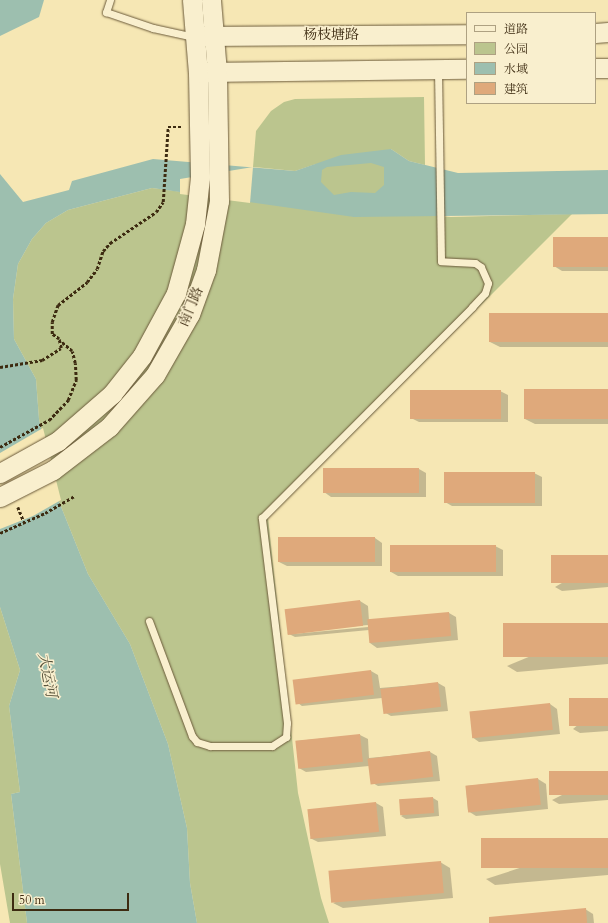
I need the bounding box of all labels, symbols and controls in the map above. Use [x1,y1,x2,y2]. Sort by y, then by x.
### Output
legend [466,12,596,104]
text: 道路 [504,21,528,37]
street label: 杨枝塘路 [303,27,359,43]
text: 公园 [504,41,528,57]
text: 水域 [504,61,528,77]
text: 建筑 [504,81,528,97]
street label: 南门路 [175,284,207,330]
water label: 大运河 [34,651,60,699]
scale bar [14,885,131,911]
text: 50 m [19,892,45,908]

